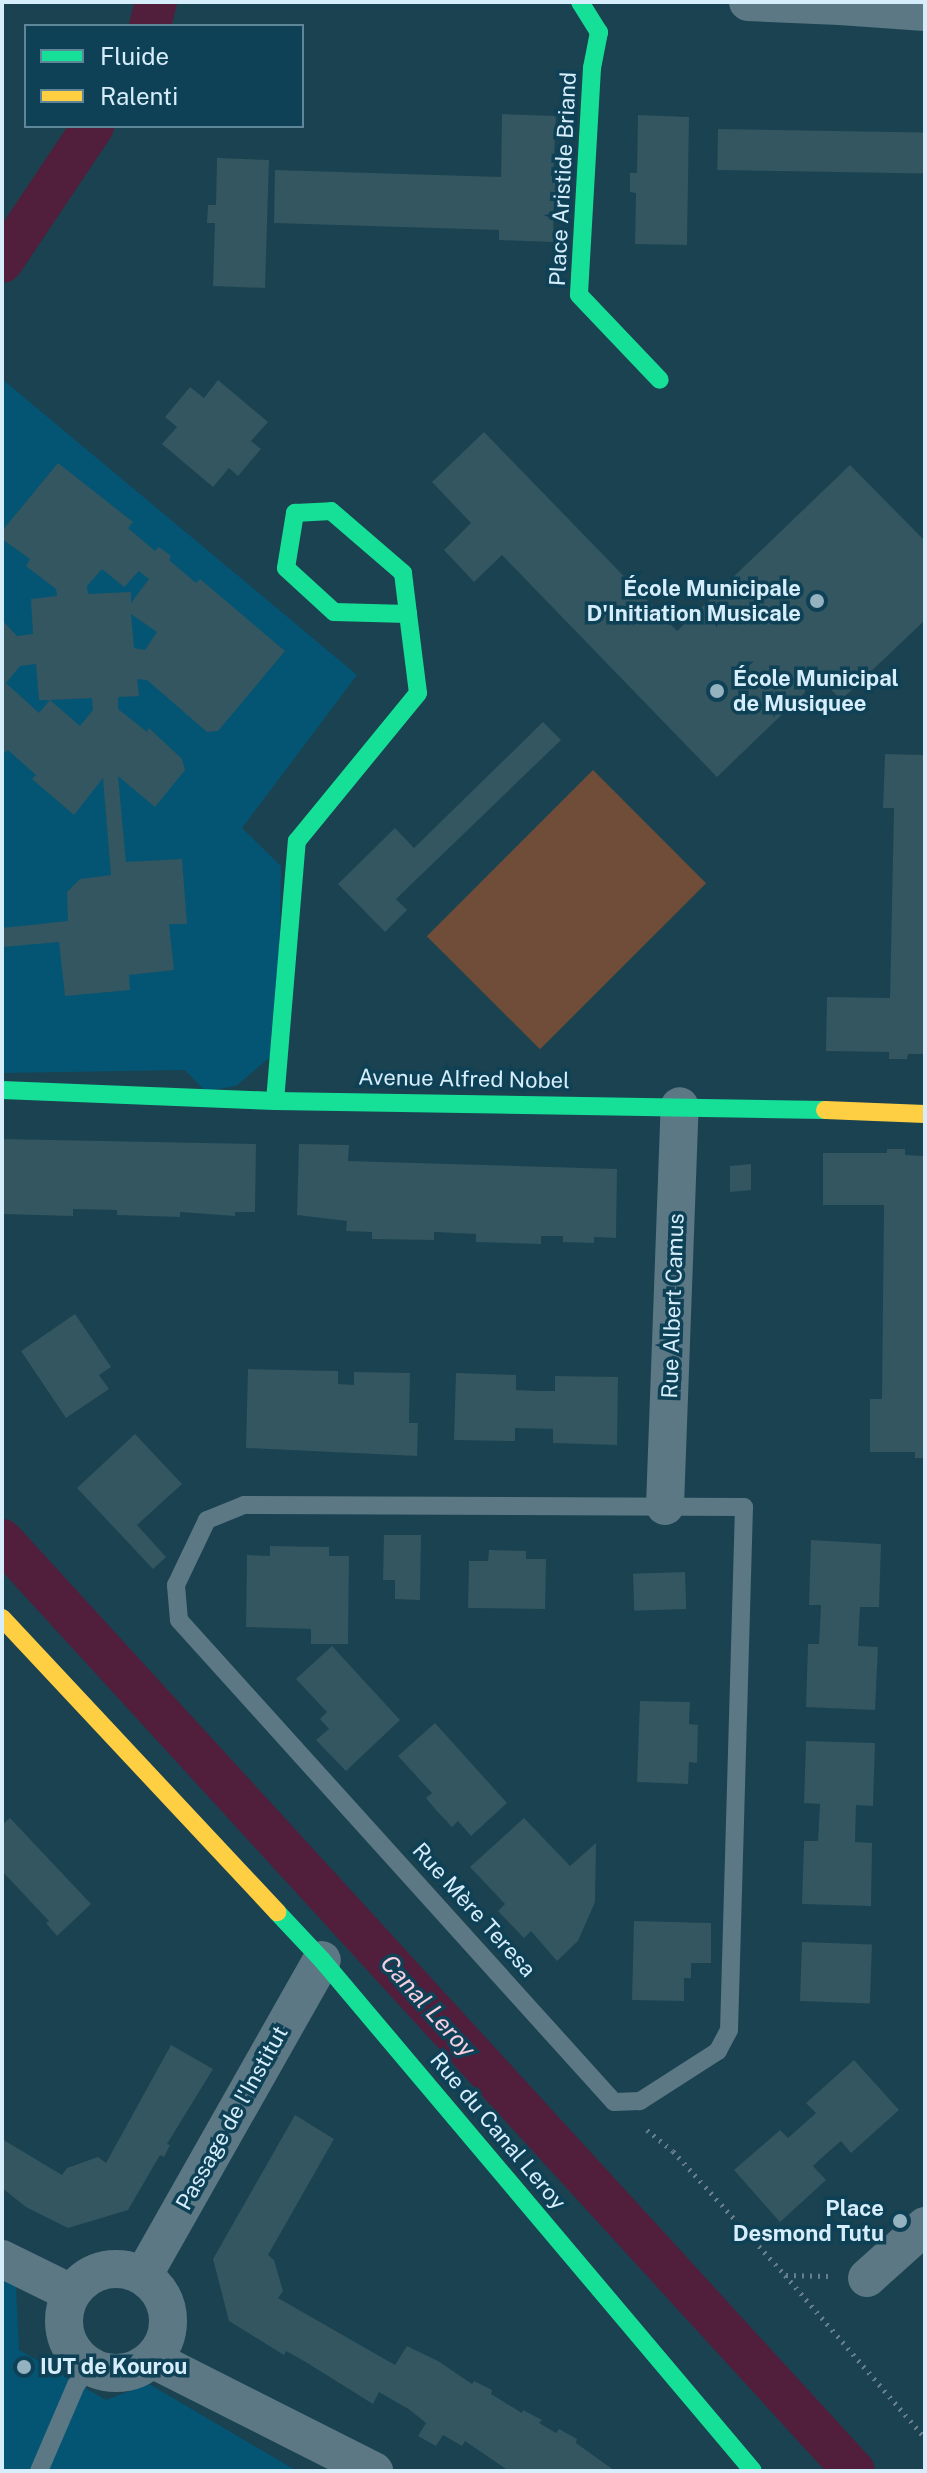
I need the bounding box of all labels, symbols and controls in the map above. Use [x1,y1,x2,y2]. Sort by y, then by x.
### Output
legend [24,24,304,128]
text: Fluide [100,42,169,70]
street label: Place Aristide Briand [544,71,582,287]
text: Ralenti [100,82,178,110]
place label: École Municipale D'Initiation Musicale [587,575,801,626]
marker: École Municipale D'Initiation Musicale [808,592,826,610]
place label: École Municipal de Musiquee [733,665,899,716]
marker: École Municipal de Musiquee [708,682,726,700]
street label: Avenue Alfred Nobel [358,1064,570,1094]
street label: Rue Albert Camus [657,1213,689,1399]
street label: Rue Mère Teresa [407,1837,541,1983]
water label: Canal Leroy [375,1949,481,2063]
street label: Passage de l'Institut [170,2021,294,2215]
street label: Rue du Canal Leroy [424,2047,572,2215]
place label: Place Desmond Tutu [733,2195,884,2246]
marker: Place Desmond Tutu [891,2212,909,2230]
place label: IUT de Kourou [40,2354,188,2380]
marker: IUT de Kourou [15,2358,33,2376]

